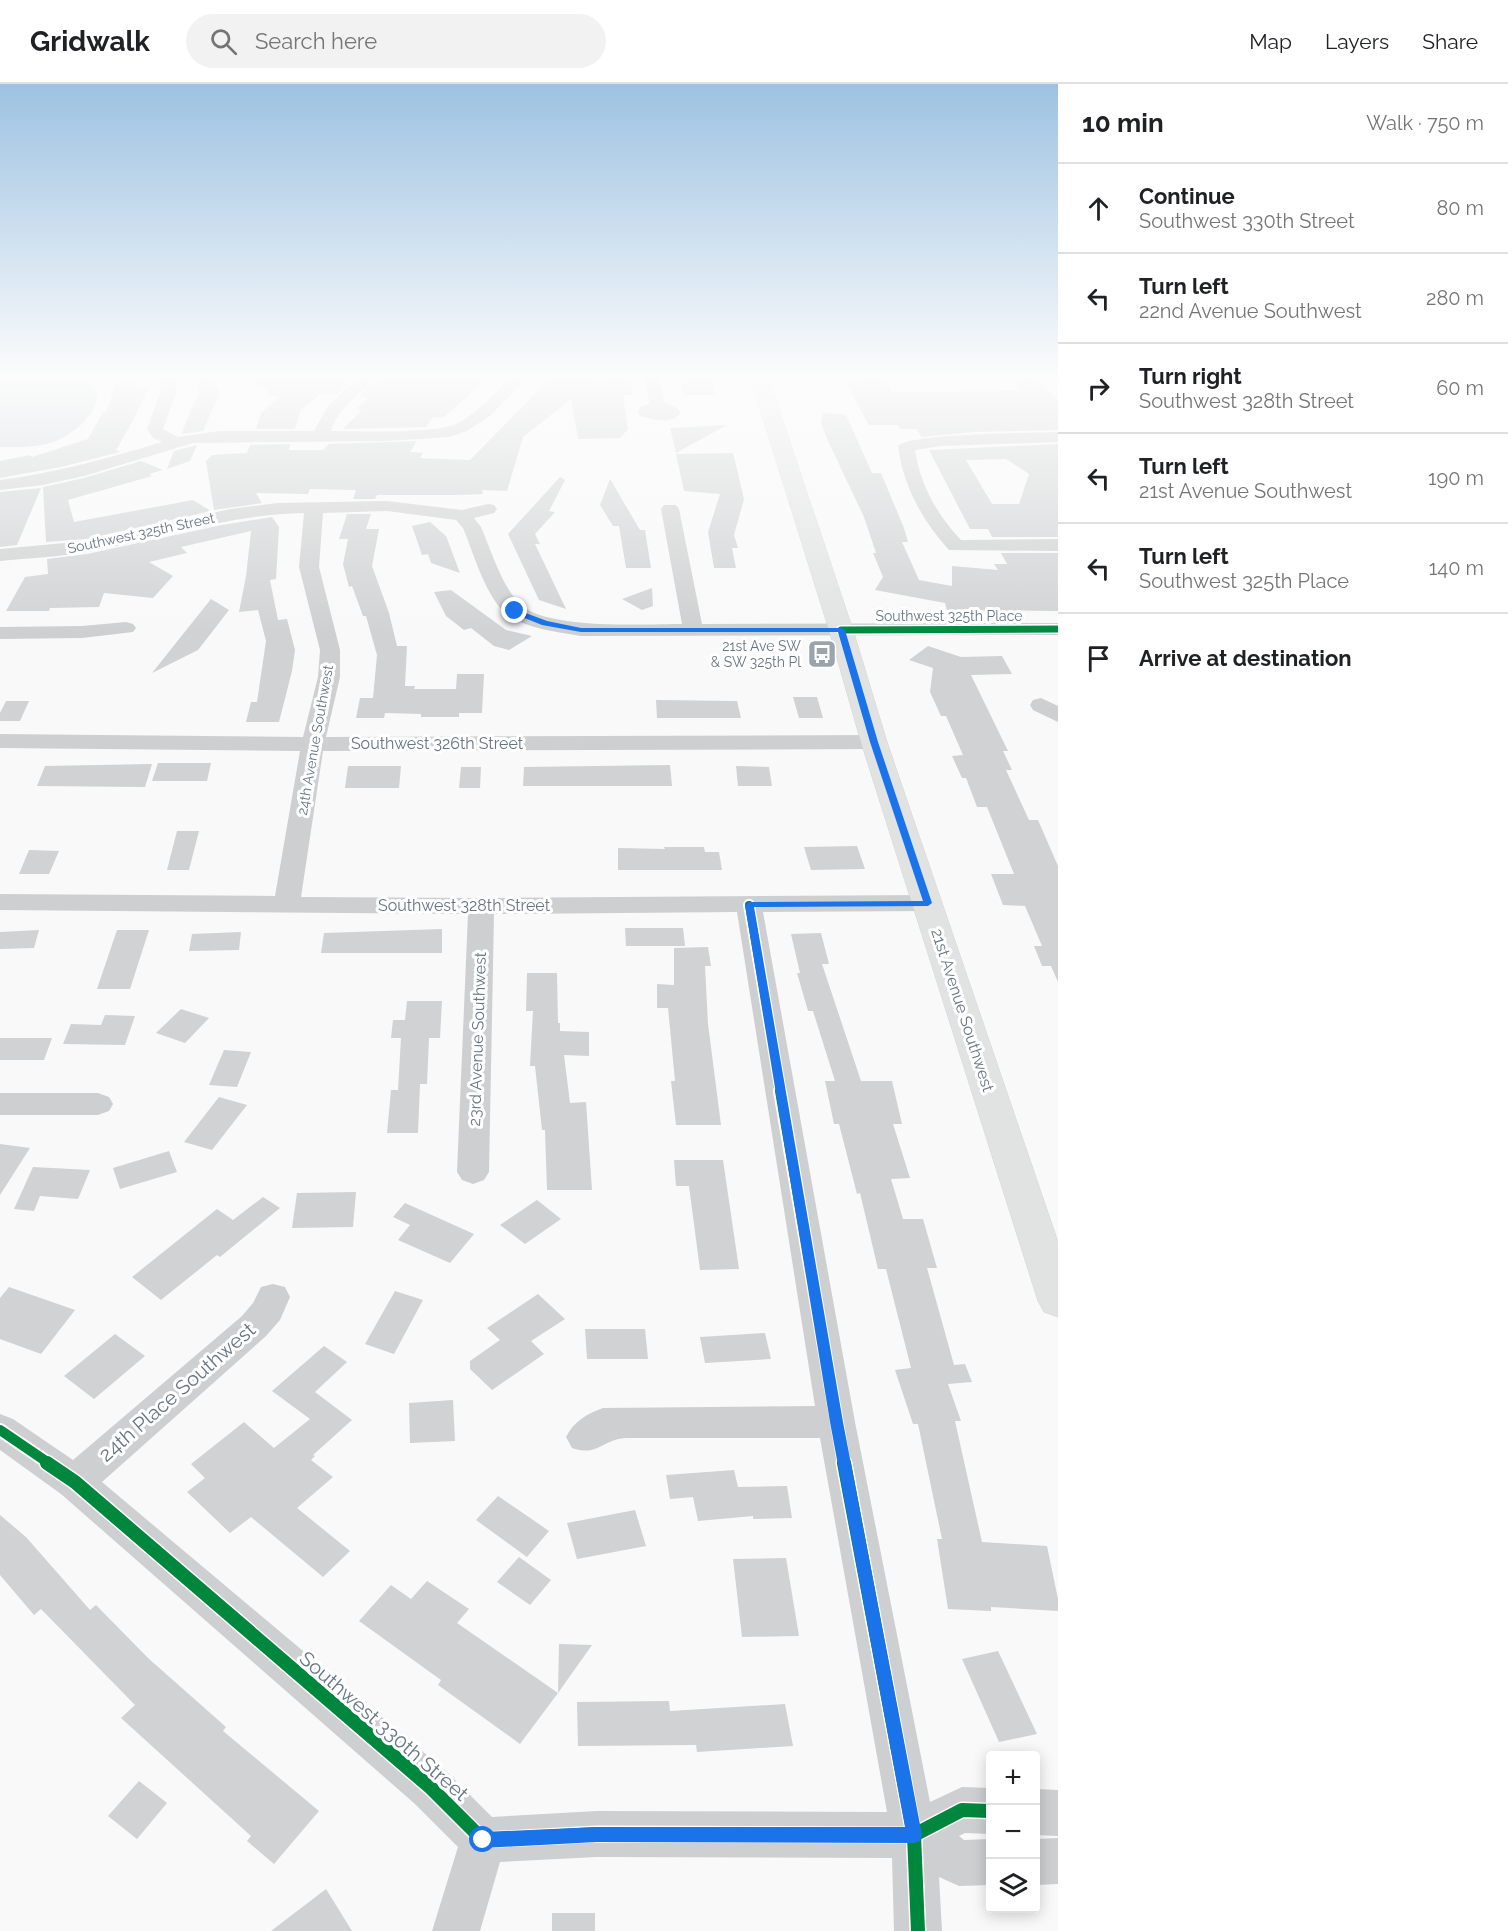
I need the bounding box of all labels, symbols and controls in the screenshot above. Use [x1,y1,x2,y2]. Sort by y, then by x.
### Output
search box [186,14,606,68]
text: Gridwalk [30,25,150,58]
icon: search [207,25,240,58]
text: Search here [255,28,377,54]
text: Map [1249,29,1292,54]
text: Layers [1325,29,1389,54]
text: Share [1422,29,1478,54]
text: 10 min [1082,108,1164,138]
text: Walk · 750 m [1366,111,1484,135]
text: Continue [1139,183,1235,209]
icon: ahead [1082,192,1115,225]
text: 80 m [1436,196,1484,220]
text: Southwest 330th Street [1139,209,1355,233]
text: Turn left [1139,273,1229,299]
icon: left [1082,282,1115,315]
text: 280 m [1426,286,1484,310]
text: 22nd Avenue Southwest [1139,299,1362,323]
text: Turn right [1139,363,1242,389]
icon: right [1082,372,1115,405]
text: 60 m [1436,376,1484,400]
text: Southwest 328th Street [1139,389,1354,413]
text: Turn left [1139,453,1229,479]
icon: left [1082,462,1115,495]
text: 190 m [1428,466,1484,490]
text: 21st Avenue Southwest [1139,479,1352,503]
street label: Southwest 325th Street [66,510,216,556]
text: Turn left [1139,543,1229,569]
icon: left [1082,552,1115,585]
text: 140 m [1429,556,1484,580]
text: Southwest 325th Place [1139,569,1349,593]
route end [501,597,527,623]
street label: Southwest 325th Place [876,608,1023,624]
place label: 21st Ave SW & SW 325th Pl [711,638,801,670]
bus stop icon: 21st Ave SW & SW 325th Pl [806,638,838,670]
icon: arrive [1082,642,1115,675]
text: Arrive at destination [1139,645,1352,671]
street label: 24th Avenue Southwest [294,663,336,816]
street label: Southwest 326th Street [351,734,524,753]
street label: Southwest 328th Street [378,896,551,915]
street label: 21st Avenue Southwest [927,926,998,1095]
street label: 23rd Avenue Southwest [465,951,490,1127]
street label: 24th Place Southwest [94,1317,260,1466]
street label: Southwest 330th Street [295,1646,473,1806]
map controls [986,1751,1040,1913]
button: + [986,1751,1040,1805]
button: − [986,1805,1040,1859]
route start [469,1826,495,1852]
button: layers [986,1859,1040,1913]

